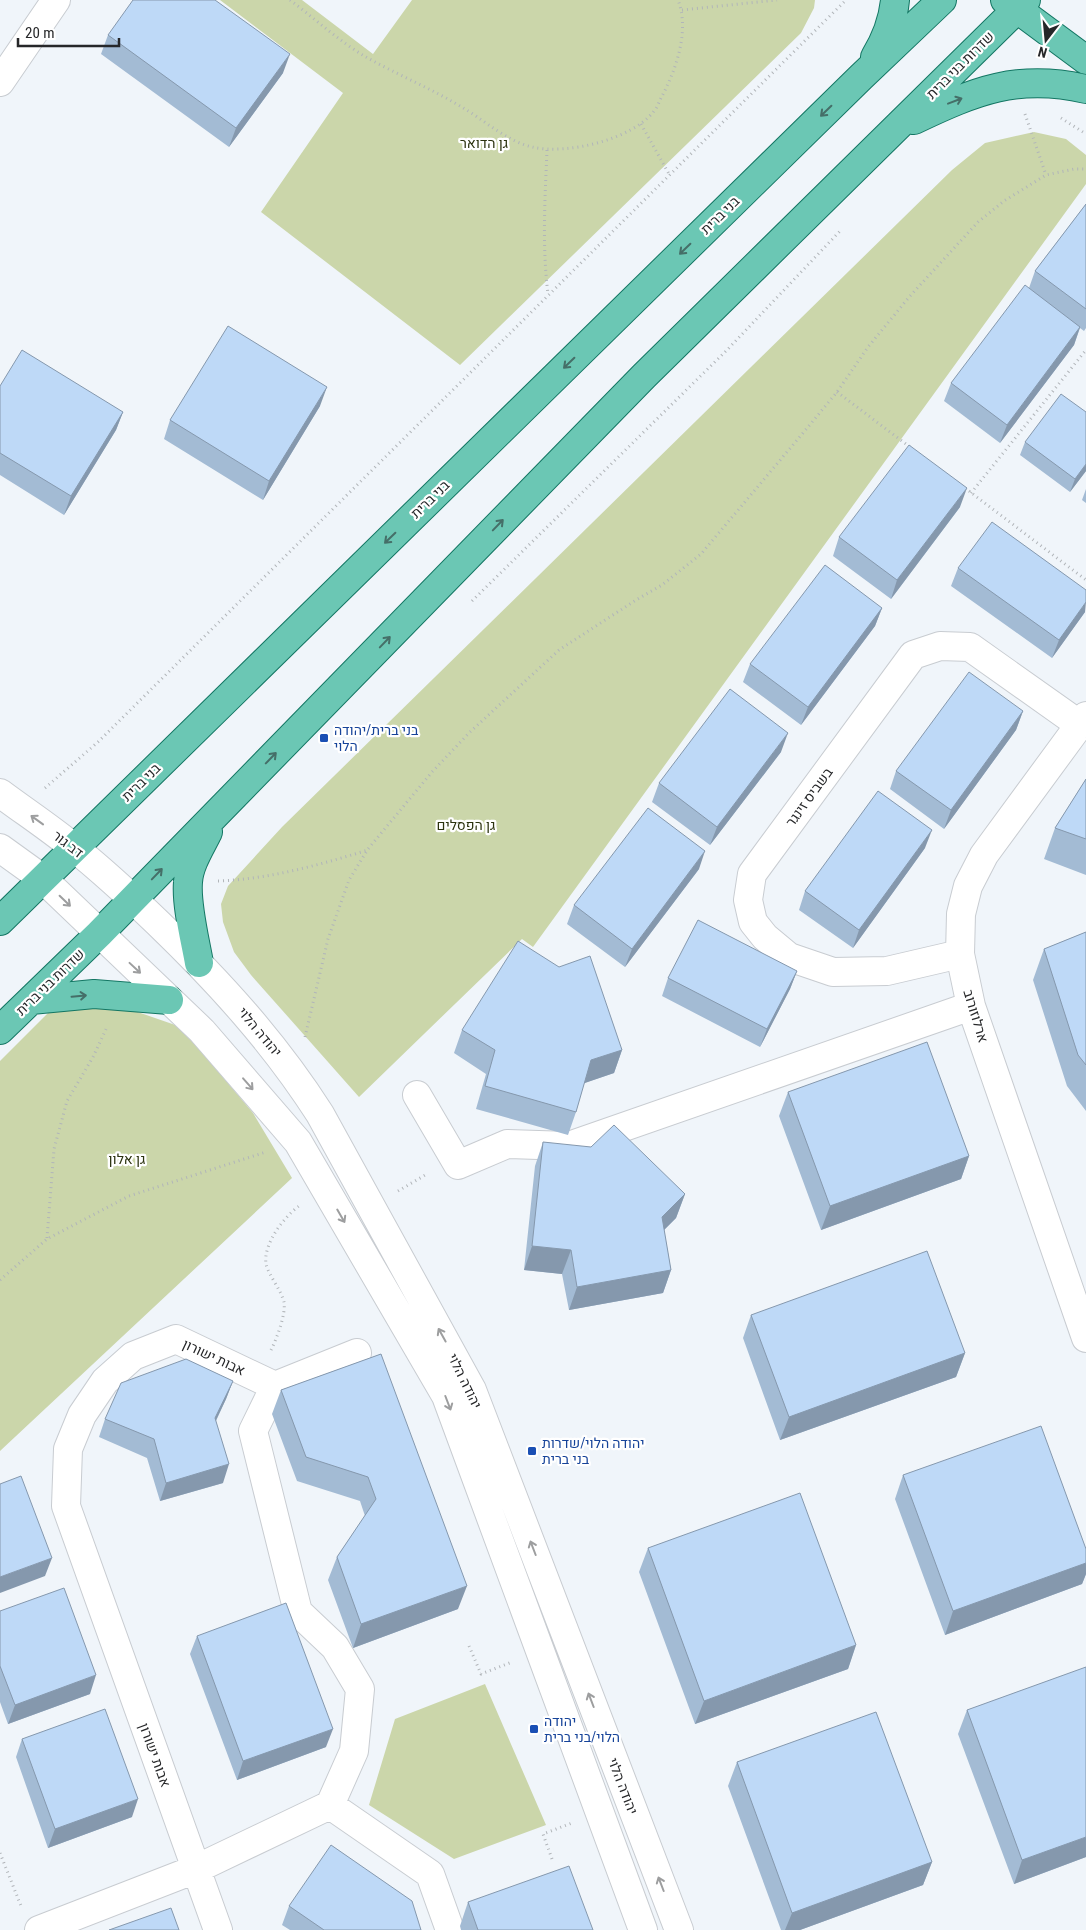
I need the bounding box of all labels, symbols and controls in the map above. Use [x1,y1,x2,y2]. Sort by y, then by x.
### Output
scale bar [18,15,119,47]
north arrow [1021,15,1071,65]
text: 20 m [25,24,55,42]
street label: שדרות בני ברית [923,28,997,102]
text: N [1036,44,1049,61]
one-way arrow [947,96,962,105]
one-way arrow [820,105,833,117]
park label: גן הדואר [460,135,508,151]
street label: בני ברית [697,192,743,237]
one-way arrow [679,243,692,255]
one-way arrow [563,357,575,369]
street label: בני ברית [407,476,453,521]
one-way arrow [492,519,504,532]
one-way arrow [385,531,397,543]
one-way arrow [378,636,390,648]
place label: בני ברית/יהודה הלוי [334,722,419,754]
marker: בני ברית/יהודה הלוי [318,732,330,744]
one-way arrow [265,751,277,764]
street label: בני ברית [118,759,164,804]
street label: בשביס זינגר [782,764,836,830]
one-way arrow [30,815,44,825]
park label: גן הפסלים [437,817,495,833]
street label: דב גור [50,827,86,861]
one-way arrow [151,868,164,880]
one-way arrow [59,895,71,907]
street label: שדרות בני ברית [13,946,87,1018]
one-way arrow [128,962,141,974]
street label: ארלוזורוב [960,988,992,1044]
one-way arrow [71,991,87,1001]
street label: יהודה הלוי [235,1004,285,1060]
one-way arrow [242,1078,254,1091]
park label: גן אלון [109,1151,145,1167]
one-way arrow [337,1209,347,1223]
one-way arrow [436,1328,446,1342]
street label: אבות ישורון [180,1336,248,1378]
street label: יהודה הלוי [445,1351,485,1411]
one-way arrow [444,1395,453,1410]
place label: יהודה הלוי/שדרות בני ברית [542,1435,644,1467]
marker: יהודה הלוי/שדרות בני ברית [526,1445,538,1457]
one-way arrow [527,1541,537,1556]
one-way arrow [585,1693,595,1708]
place label: יהודה הלוי/בני ברית [544,1713,620,1745]
street label: אבות ישורון [136,1721,174,1789]
marker: יהודה הלוי/בני ברית [528,1723,540,1735]
street label: יהודה הלוי [605,1756,641,1816]
one-way arrow [656,1877,665,1893]

